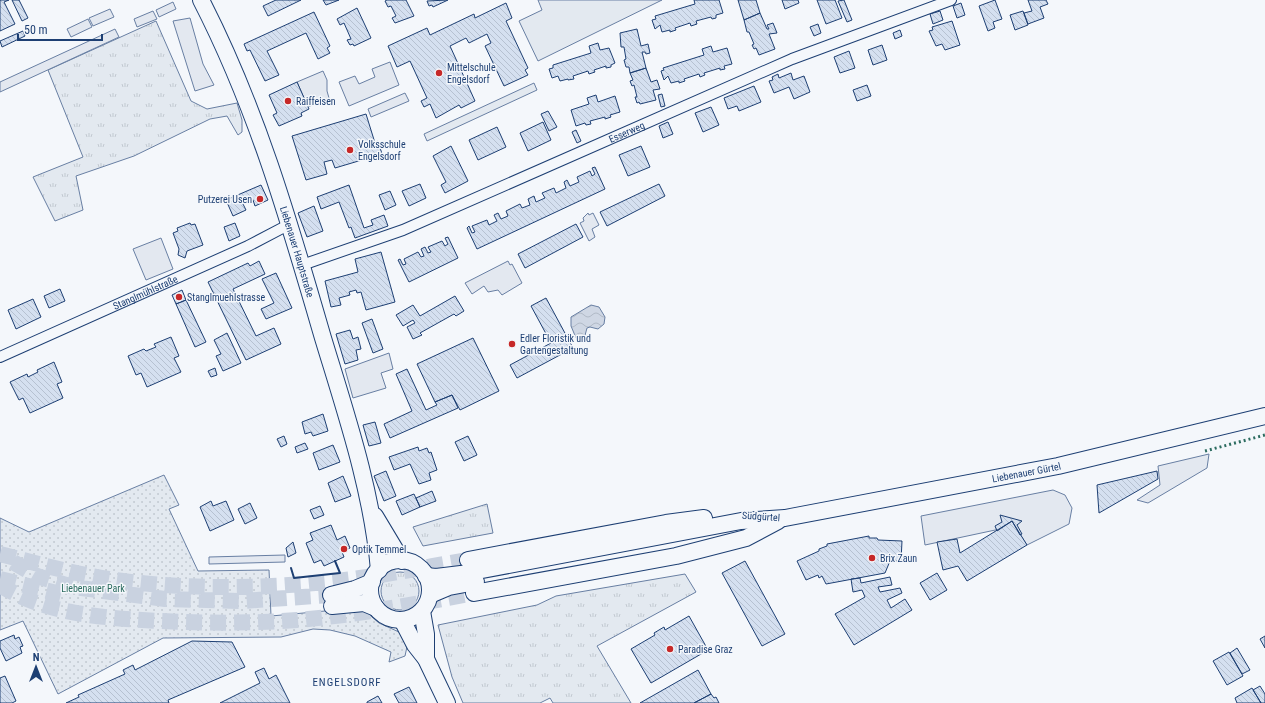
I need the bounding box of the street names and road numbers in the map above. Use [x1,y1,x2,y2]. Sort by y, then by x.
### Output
street label: Esserweg [607,120,646,145]
street label: Liebenauer Hauptstraße [278,205,316,299]
street label: Stanglmühlstraße [111,273,180,312]
street label: Liebenauer Gürtel [991,460,1062,484]
street label: Südgürtel [742,510,780,523]

